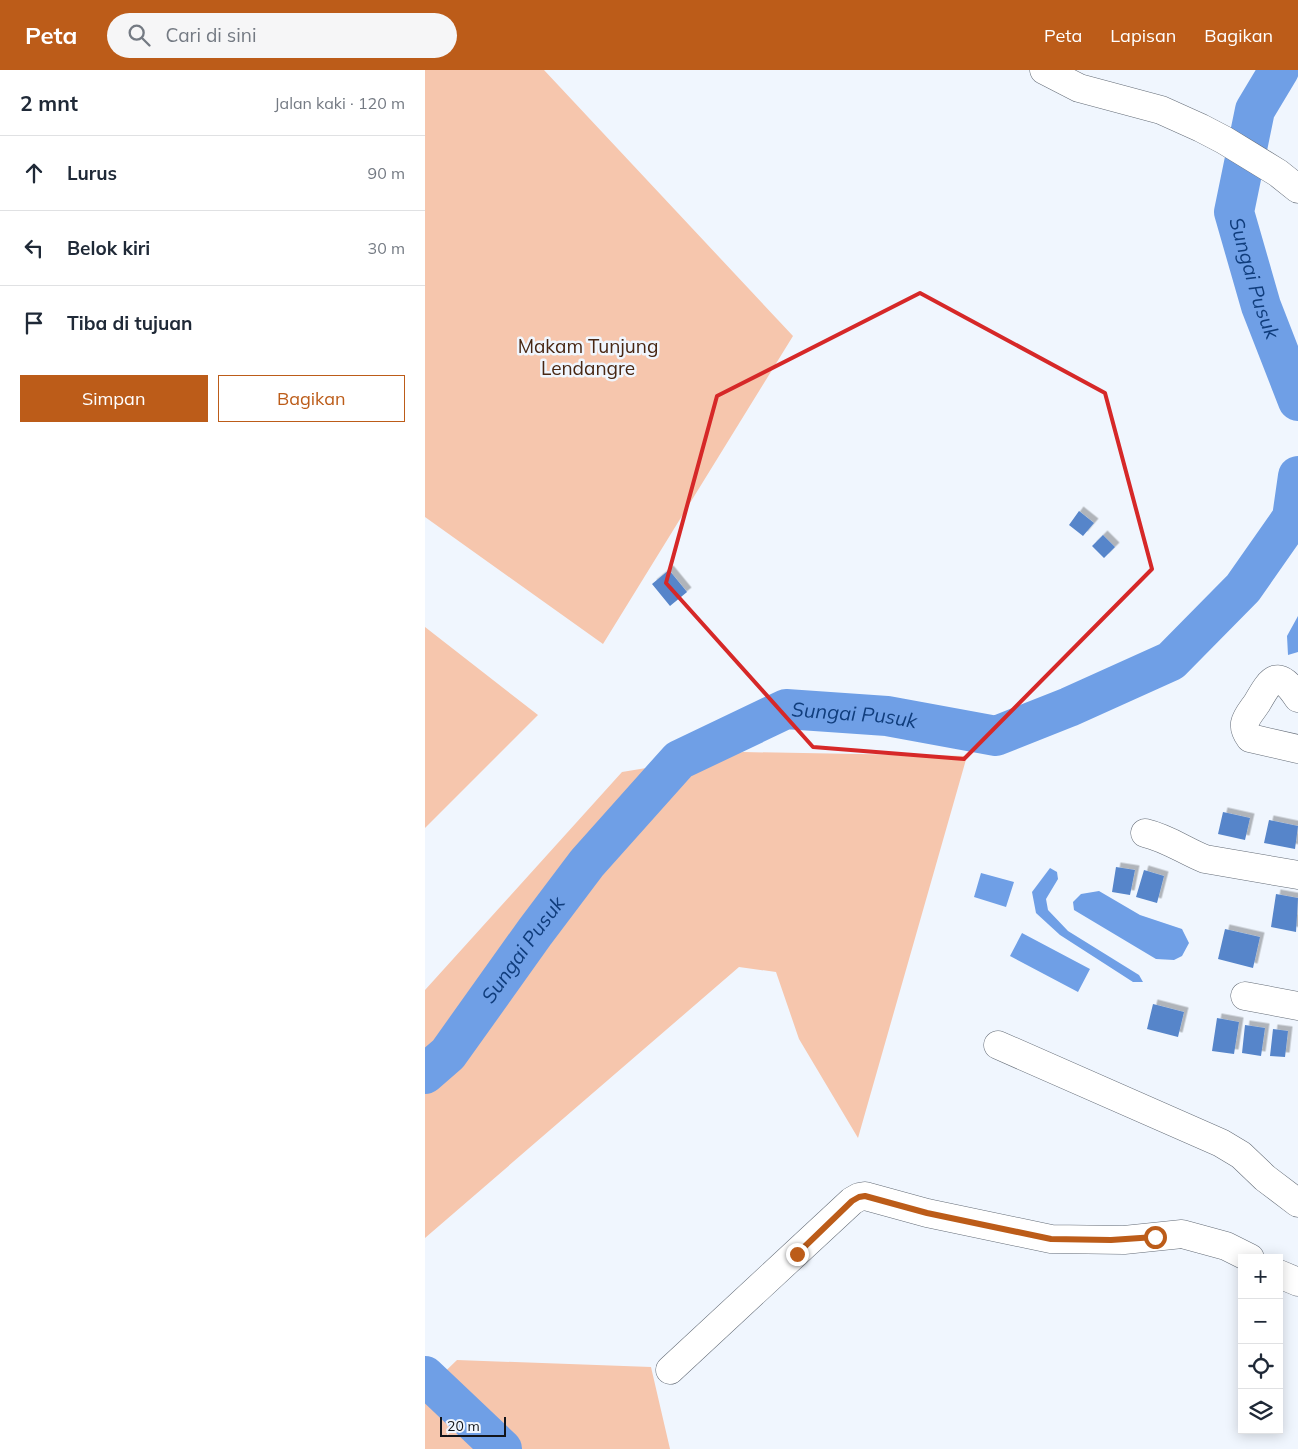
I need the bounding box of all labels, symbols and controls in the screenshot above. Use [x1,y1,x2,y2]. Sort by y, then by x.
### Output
search box [107,13,457,58]
text: Peta [25,20,77,50]
icon: search [125,21,153,49]
text: Cari di sini [165,23,256,47]
text: Peta [1044,24,1082,47]
text: Lapisan [1110,24,1176,47]
text: Bagikan [1204,24,1273,47]
text: 2 mnt [20,90,78,116]
text: Jalan kaki · 120 m [274,93,405,113]
icon: ahead [20,159,48,187]
text: Lurus [67,161,117,185]
text: 90 m [368,163,405,183]
water label: Sungai Pusuk [1224,214,1286,343]
icon: left [20,234,48,262]
text: Belok kiri [67,236,150,260]
text: 30 m [368,238,405,258]
icon: arrive [20,309,48,337]
text: Tiba di tujuan [67,311,192,335]
park label: Makam Tunjung Lendangre [518,334,658,380]
button: Simpan [20,375,208,422]
button: Bagikan [218,375,405,422]
water label: Sungai Pusuk [791,696,920,733]
water label: Sungai Pusuk [475,890,570,1008]
route start [1144,1226,1167,1249]
route end [786,1243,809,1266]
map controls [1238,1254,1283,1434]
button: + [1238,1254,1283,1299]
button: − [1238,1299,1283,1344]
button: locate [1238,1344,1283,1389]
button: layers [1238,1389,1283,1434]
scale bar [440,1414,506,1437]
text: 20 m [447,1417,480,1435]

